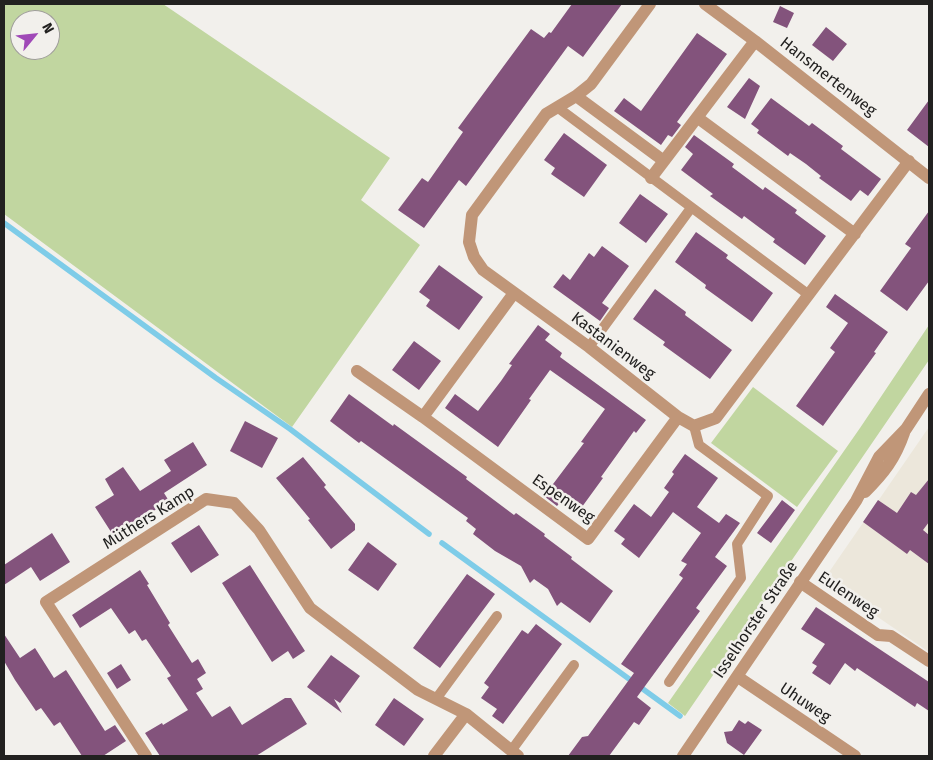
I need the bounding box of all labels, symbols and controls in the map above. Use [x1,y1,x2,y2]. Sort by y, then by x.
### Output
north arrow [10,10,60,60]
text: N [38,20,57,36]
street label: Hansmertenweg [776,33,880,121]
street label: Kastanienweg [567,308,659,384]
street label: Espenweg [528,470,598,528]
street label: Müthers Kamp [100,482,198,554]
street label: Isselhorster Straße [710,558,802,682]
street label: Eulenweg [814,568,882,622]
street label: Uhuweg [776,679,834,727]

